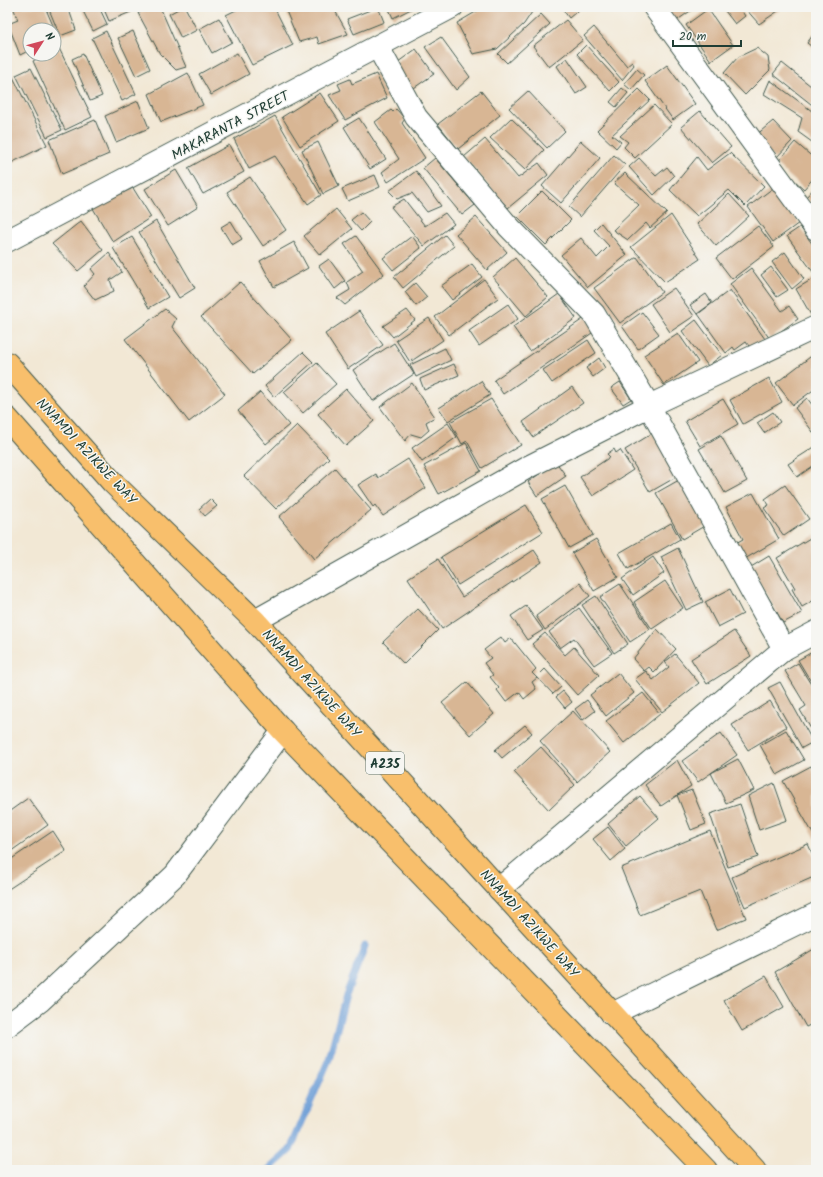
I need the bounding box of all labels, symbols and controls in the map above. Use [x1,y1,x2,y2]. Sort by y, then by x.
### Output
north arrow [22,22,62,62]
scale bar [673,22,741,48]
text: 20 m [679,27,707,46]
text: N [40,29,59,45]
street label: MAKARANTA STREET [167,85,295,166]
street label: NNAMDI AZIKWE WAY [31,393,143,511]
street label: NNAMDI AZIKWE WAY [256,624,367,744]
road number: A235 [366,752,404,774]
street label: NNAMDI AZIKWE WAY [474,864,585,984]

